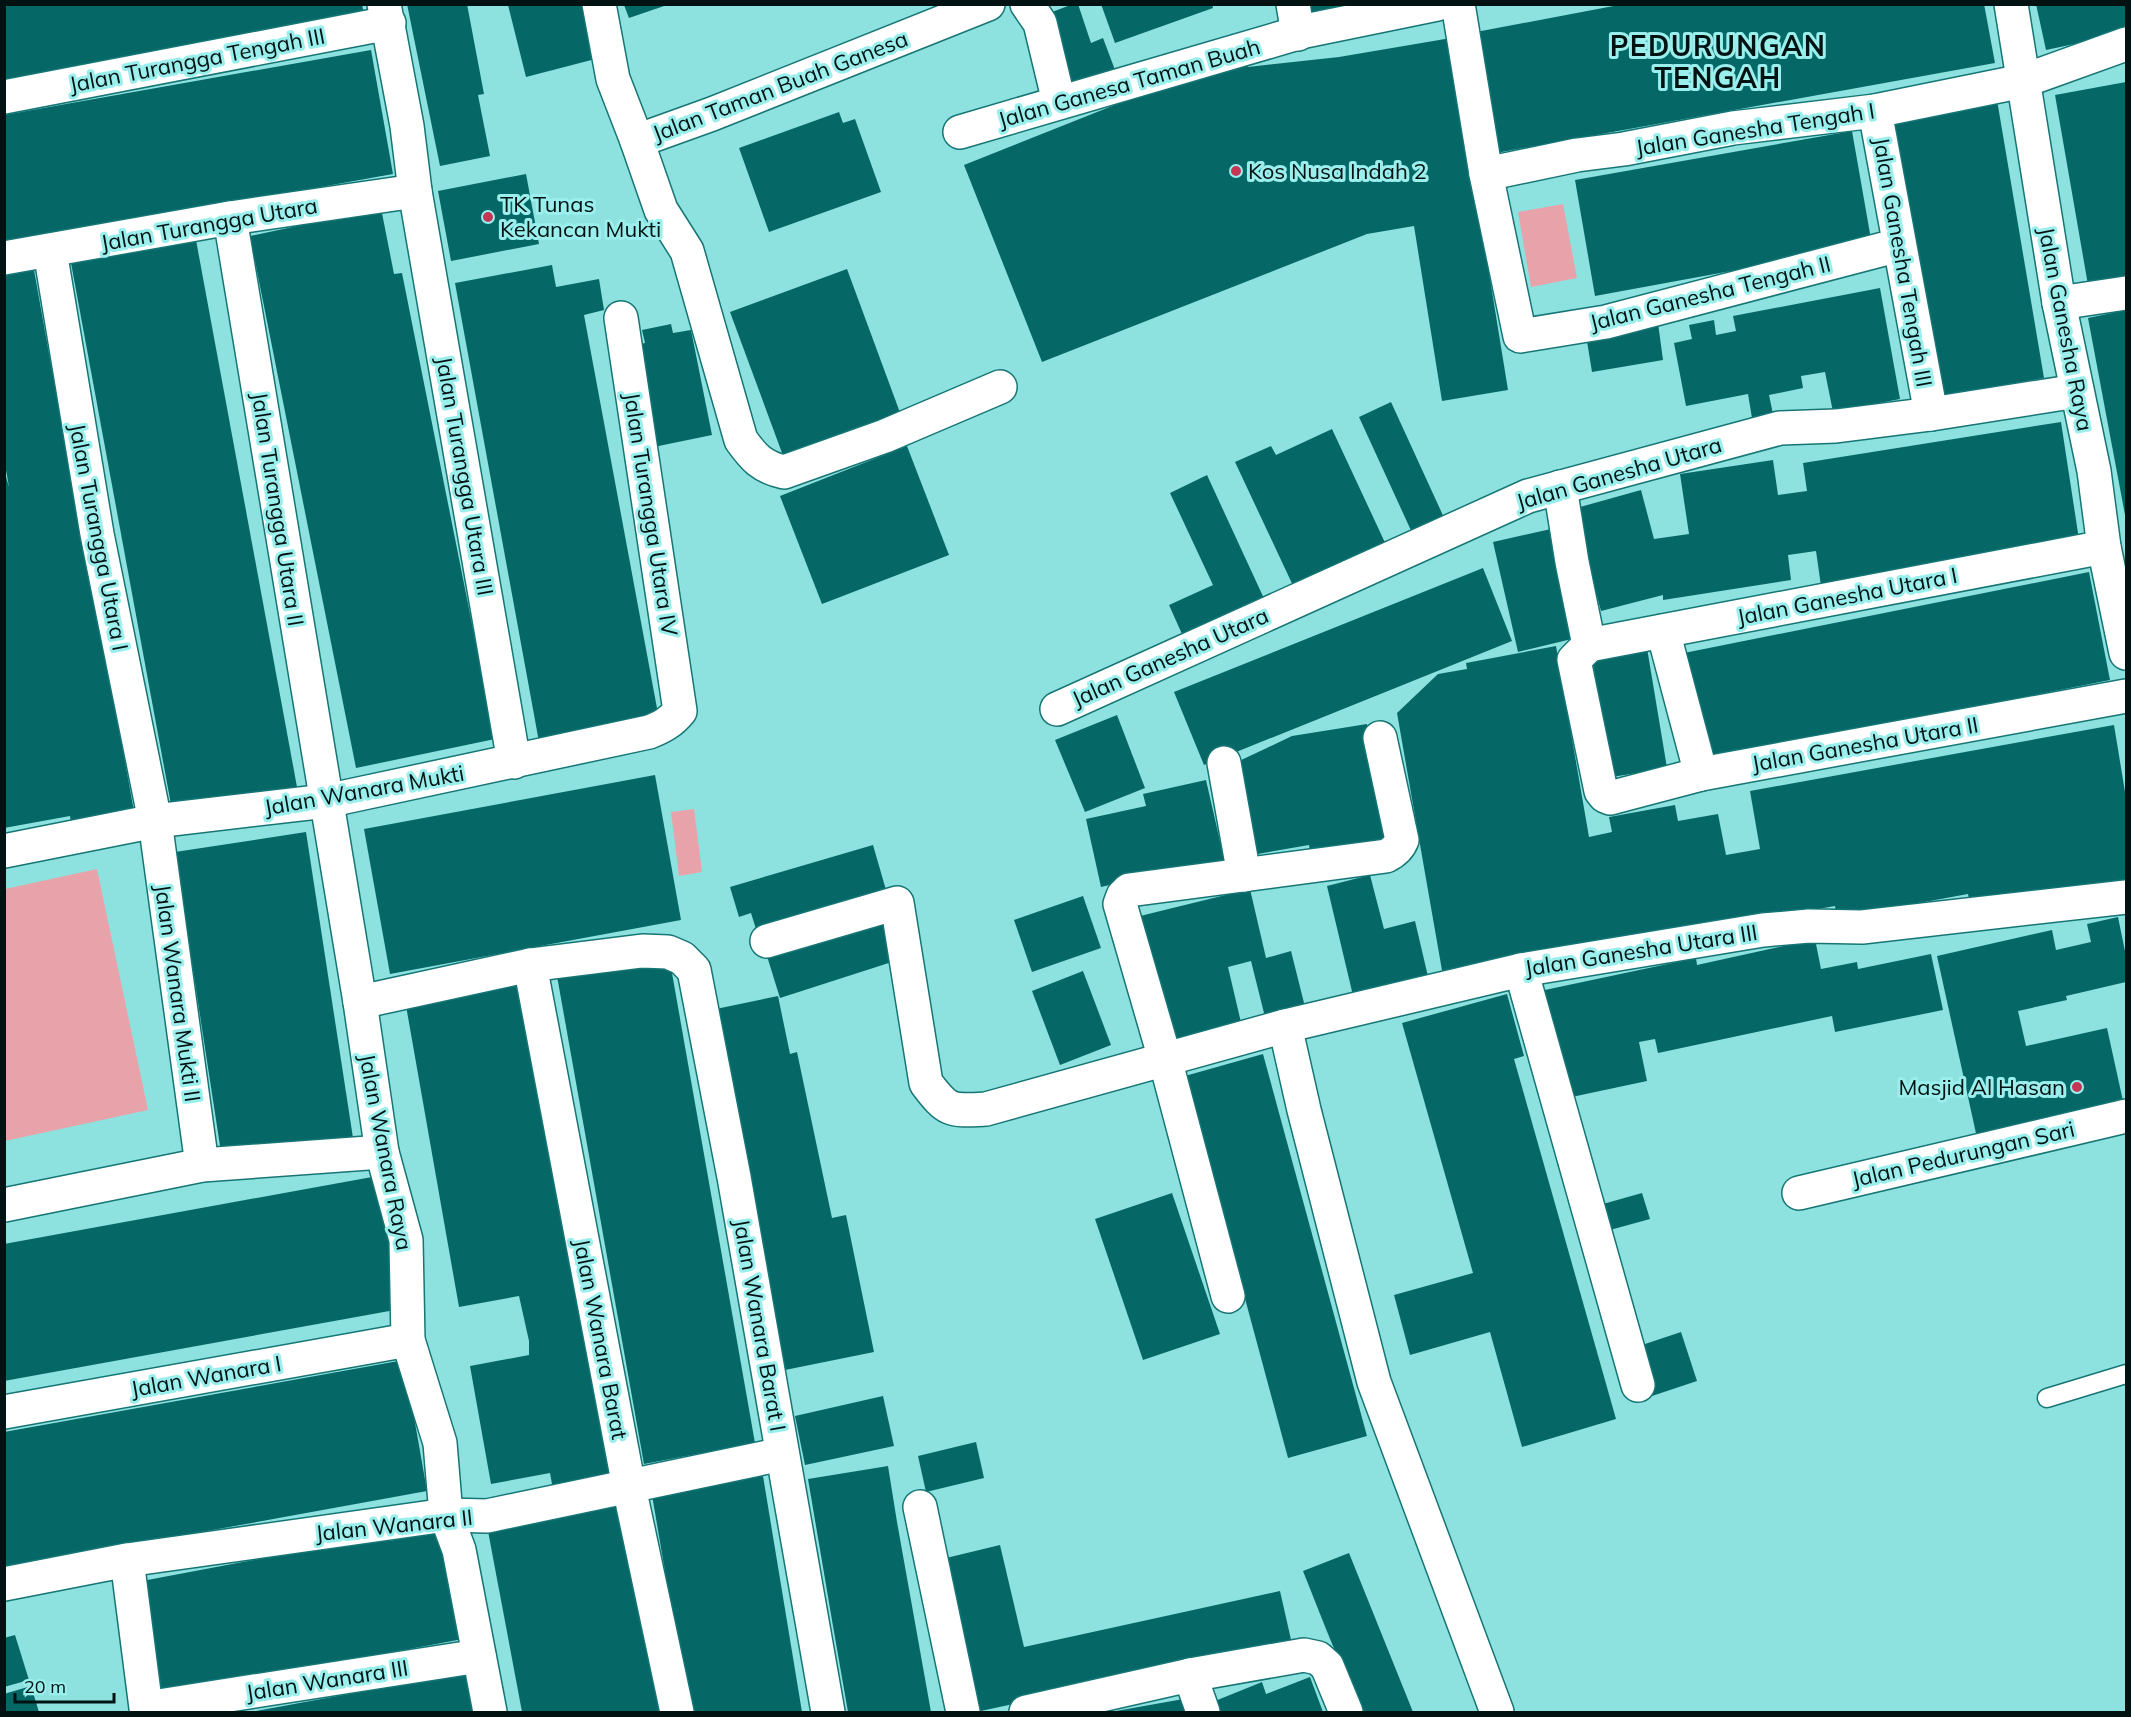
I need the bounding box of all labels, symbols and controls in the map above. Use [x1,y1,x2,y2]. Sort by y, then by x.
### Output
street label: Jalan Turangga Tengah III [67,21,327,99]
street label: Jalan Taman Buah Ganesa [648,24,912,148]
district label: PEDURUNGAN TENGAH [1610,28,1826,95]
street label: Jalan Ganesa Taman Buah [995,32,1263,134]
street label: Jalan Ganesha Tengah I [1633,96,1877,162]
street label: Jalan Ganesha Tengah III [1867,135,1939,389]
place label: Kos Nusa Indah 2 [1248,157,1427,185]
marker: Kos Nusa Indah 2 [1229,164,1243,178]
place label: TK Tunas Kekancan Mukti [500,190,661,243]
street label: Jalan Turangga Utara [99,191,319,257]
marker: TK Tunas Kekancan Mukti [481,210,495,224]
street label: Jalan Ganesha Raya [2032,225,2100,433]
street label: Jalan Ganesha Tengah II [1587,249,1833,337]
street label: Jalan Turangga Utara III [430,354,500,598]
street label: Jalan Turangga Utara II [246,390,310,628]
street label: Jalan Turangga Utara IV [618,390,684,638]
street label: Jalan Turangga Utara I [63,421,135,653]
street label: Jalan Ganesha Utara [1513,430,1725,516]
street label: Jalan Ganesha Utara I [1734,561,1960,631]
street label: Jalan Ganesha Utara [1067,601,1273,713]
street label: Jalan Ganesha Utara II [1750,710,1980,778]
street label: Jalan Wanara Mukti [262,759,466,821]
street label: Jalan Wanara Mukti II [149,882,207,1104]
street label: Jalan Ganesha Utara III [1523,918,1759,982]
street label: Jalan Wanara Raya [353,1051,419,1253]
place label: Masjid Al Hasan [1898,1073,2065,1101]
marker: Masjid Al Hasan [2070,1080,2084,1094]
street label: Jalan Pedurungan Sari [1849,1115,2077,1193]
street label: Jalan Wanara Barat I [728,1217,792,1433]
street label: Jalan Wanara Barat [568,1236,634,1442]
street label: Jalan Wanara I [128,1349,284,1403]
street label: Jalan Wanara II [314,1503,474,1547]
street label: Jalan Wanara III [244,1653,410,1707]
scale bar [15,1666,114,1704]
text: 20 m [24,1675,66,1698]

